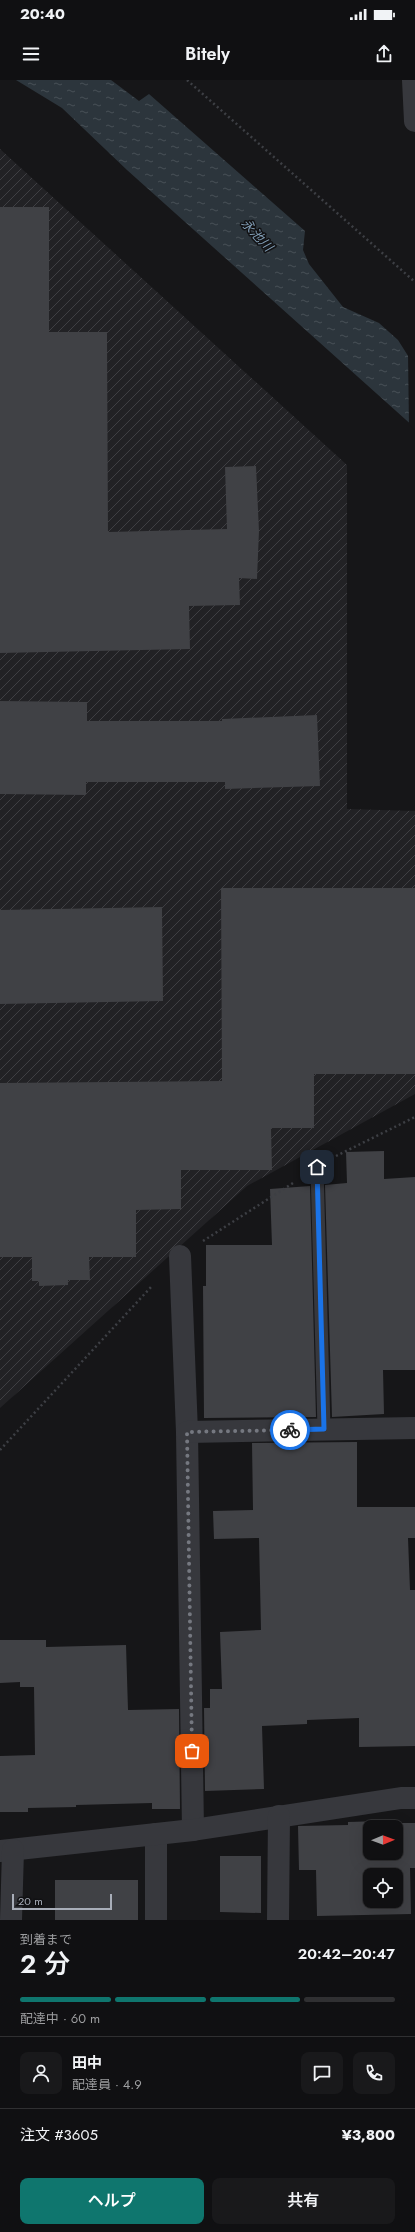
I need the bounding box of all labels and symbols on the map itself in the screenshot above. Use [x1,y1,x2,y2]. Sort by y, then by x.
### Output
water label: 永池川 [237,214,279,257]
pin [300,1150,334,1184]
courier [270,1410,310,1450]
pin [175,1734,209,1768]
north arrow [363,1820,403,1860]
scale bar [12,1892,112,1911]

